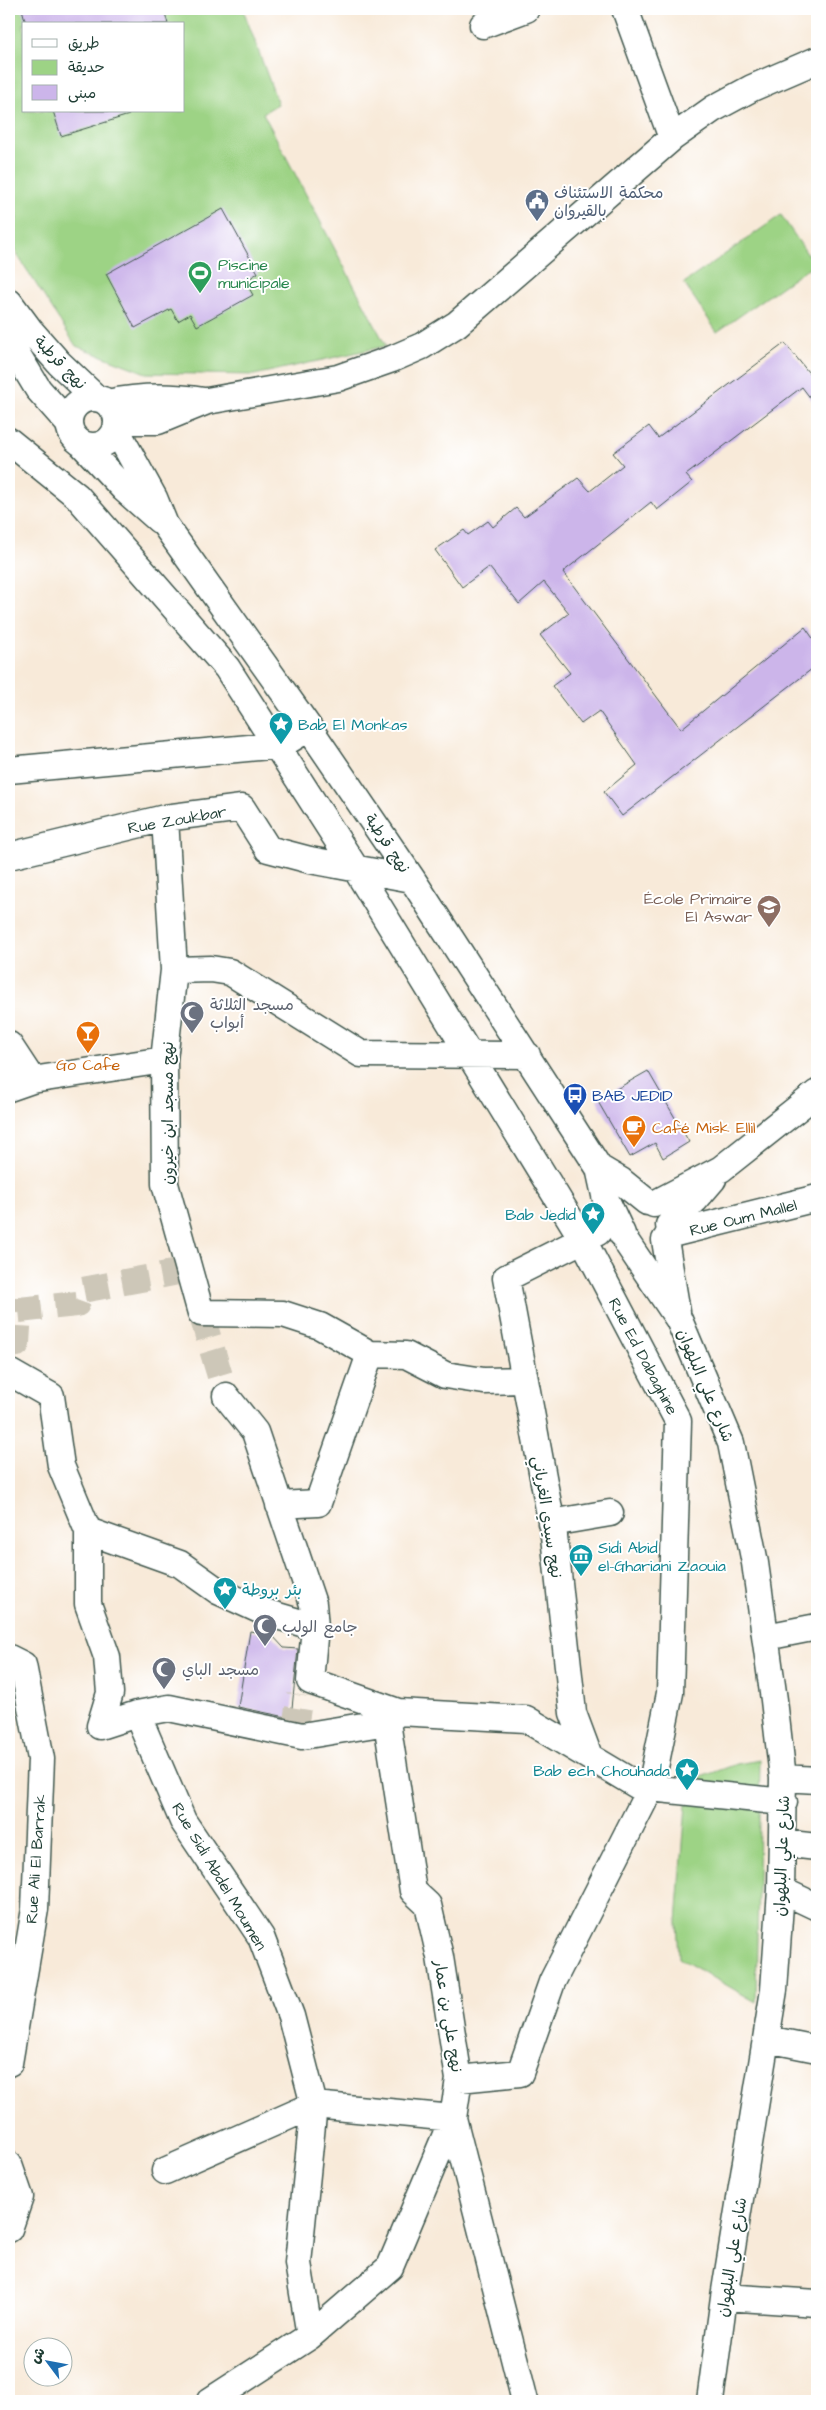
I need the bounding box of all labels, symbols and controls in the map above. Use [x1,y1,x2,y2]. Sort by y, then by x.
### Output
legend [22,22,185,112]
text: طريق [68,33,100,54]
text: حديقة [68,57,105,78]
text: مبنى [68,83,96,104]
place label: محكمة الاستئناف بالقيروان [554,182,663,222]
public building icon: محكمة الاستئناف بالقيروان [524,188,550,222]
place label: Piscine municipale [218,254,290,294]
sports icon: Piscine municipale [187,260,213,294]
street label: نهج قرطبة [29,331,91,394]
place icon: Bab El Monkas [268,711,294,745]
place label: Bab El Monkas [298,714,408,736]
street label: Rue Zoukbar [126,800,229,840]
street label: نهج قرطبة [359,810,415,877]
place label: École Primaire El Aswar [644,888,752,928]
school or university icon: École Primaire El Aswar [756,894,782,928]
place label: مسجد الثلاثة أبواب [210,994,294,1034]
mosque icon: مسجد الثلاثة أبواب [179,1000,205,1034]
bar icon: Go Cafe [75,1020,101,1054]
street label: نهج مسجد ابن خيرون [157,1041,179,1185]
place label: Go Cafe [56,1054,120,1076]
bus stop icon: BAB JEDID [562,1082,588,1116]
place label: BAB JEDID [592,1085,673,1107]
cafe icon: Café Misk Ellil [621,1114,647,1148]
place label: Café Misk Ellil [652,1117,755,1139]
street label: Rue Oum Mallel [687,1194,799,1242]
place icon: Bab Jedid [580,1201,606,1235]
place label: Bab Jedid [505,1204,576,1226]
street label: Rue Ed Dabaghine [602,1294,683,1420]
street label: شارع علي البلهوان [669,1325,739,1447]
street label: نهج سيدي الغرياني [524,1455,568,1580]
place label: Sidi Abid el-Ghariani Zaouia [598,1537,726,1577]
museum icon: Sidi Abid el-Ghariani Zaouia [568,1543,594,1577]
place icon: بئر بروطة [212,1576,238,1610]
place label: بئر بروطة [242,1579,302,1601]
mosque icon: جامع الولب [252,1613,278,1647]
place label: جامع الولب [282,1616,358,1638]
mosque icon: مسجد الباي [151,1656,177,1690]
place label: مسجد الباي [182,1659,259,1681]
place icon: Bab ech Chouhada [674,1757,700,1791]
place label: Bab ech Chouhada [533,1760,670,1782]
street label: Rue Ali El Barrak [20,1793,52,1925]
street label: شارع علي البلهوان [769,1795,798,1917]
street label: Rue Sidi Abdel Moumen [166,1798,272,1955]
street label: نهج علي بن عمار [425,1957,468,2074]
street label: شارع علي البلهوان [712,2196,755,2319]
north arrow [22,2338,72,2388]
text: ش [25,2344,50,2367]

